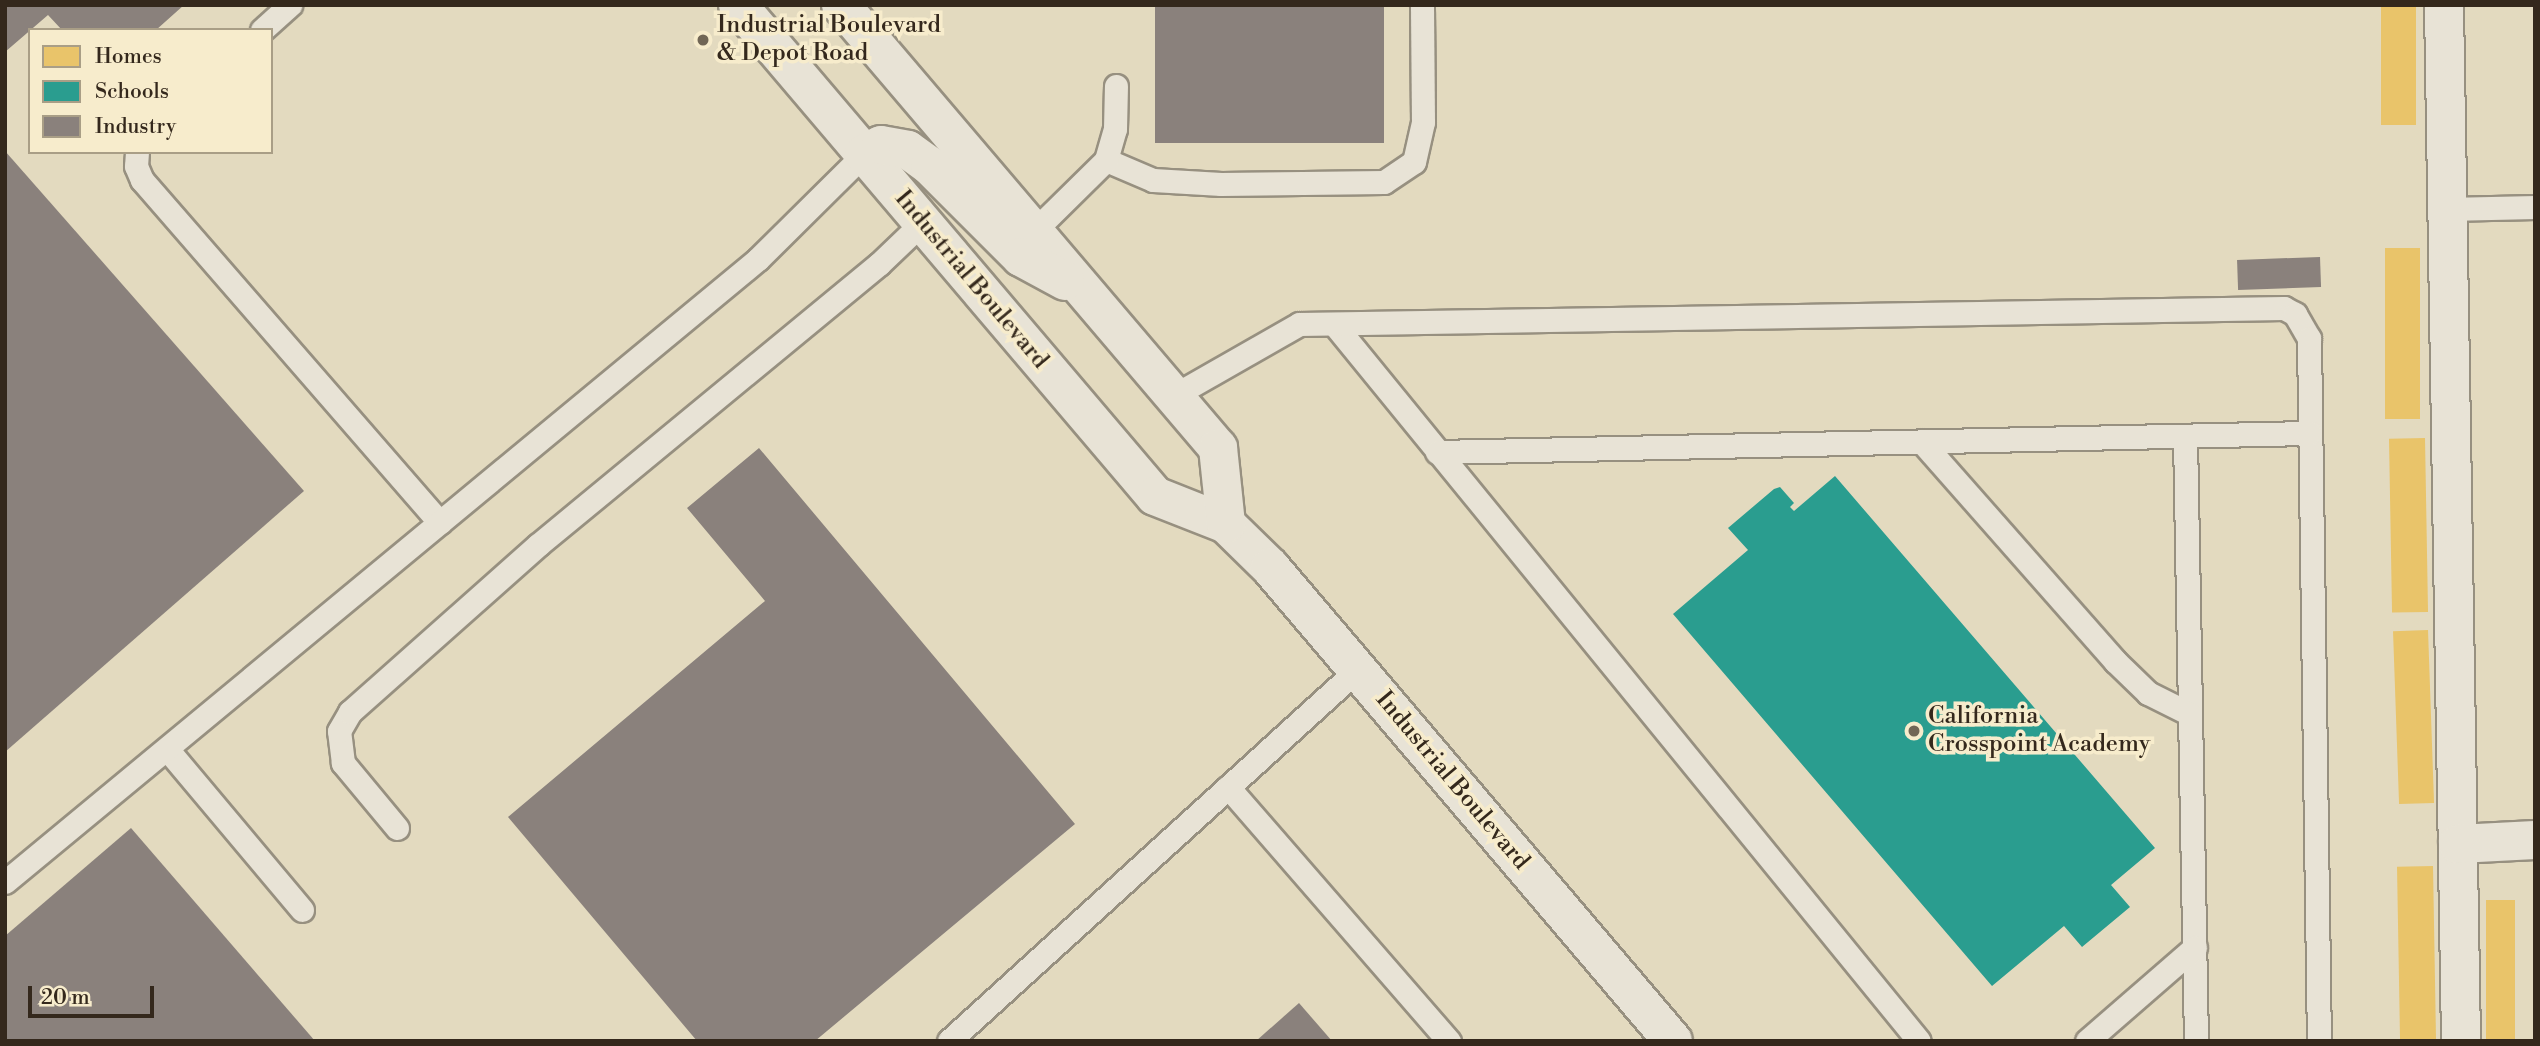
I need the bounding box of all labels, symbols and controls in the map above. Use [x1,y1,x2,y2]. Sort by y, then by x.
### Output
place label: Industrial Boulevard & Depot Road [717,12,941,68]
legend [28,28,273,154]
marker: Industrial Boulevard & Depot Road [695,32,711,48]
text: Homes [95,44,162,70]
text: Schools [95,79,169,105]
text: Industry [95,114,176,140]
street label: Industrial Boulevard [888,185,1054,375]
street label: Industrial Boulevard [1369,686,1535,876]
place label: California Crosspoint Academy [1928,703,2150,759]
marker: California Crosspoint Academy [1906,723,1922,739]
scale bar [32,972,158,1016]
text: 20 m [41,985,90,1011]

